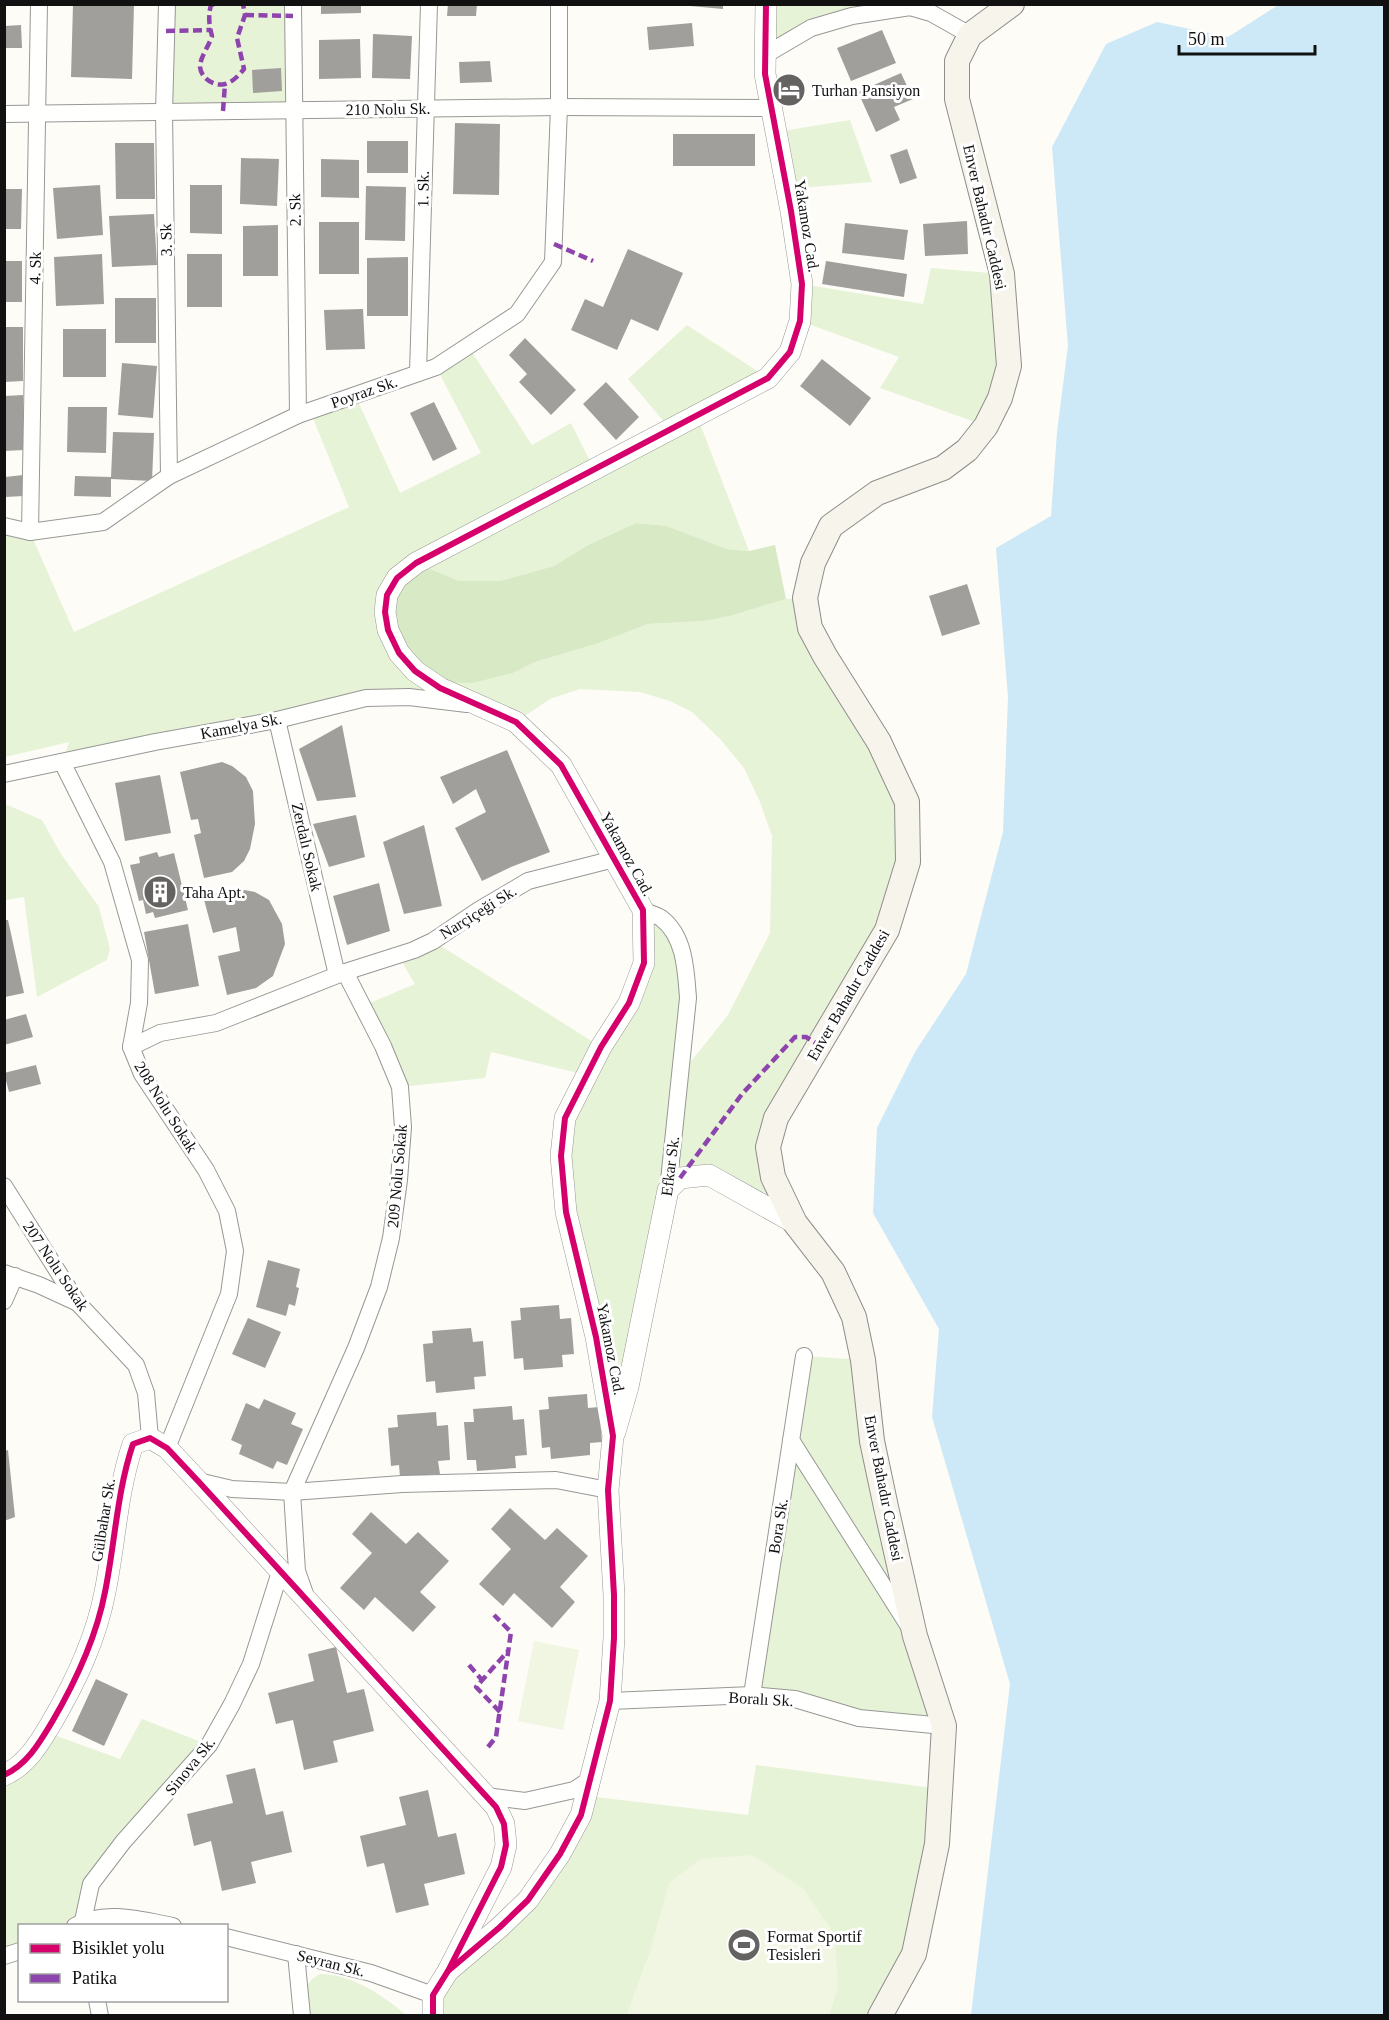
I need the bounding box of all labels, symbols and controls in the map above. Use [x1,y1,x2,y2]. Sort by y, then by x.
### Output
scale bar [1179,18,1316,56]
text: 50 m [1188,29,1225,49]
hotel icon: Turhan Pansiyon [771,72,807,108]
place label: Turhan Pansiyon [812,82,920,100]
street label: 210 Nolu Sk. [345,100,431,118]
street label: Enver Bahadır Caddesi [960,143,1010,292]
street label: 1. Sk. [414,170,432,208]
street label: Yakamoz Cad. [791,179,823,273]
street label: 2. Sk [286,193,304,227]
street label: 3. Sk [157,223,175,257]
street label: 4. Sk [26,251,44,285]
street label: Poyraz Sk. [328,373,400,412]
street label: Kamelya Sk. [199,710,283,743]
street label: Zerdalı Sokak [289,801,325,893]
street label: Yakamoz Cad. [597,809,657,899]
building icon: Taha Apt. [142,874,178,910]
street label: Narçiçeği Sk. [437,882,520,943]
place label: Taha Apt. [183,884,245,902]
street label: Enver Bahadır Caddesi [804,926,893,1064]
street label: 208 Nolu Sokak [131,1058,201,1156]
street label: 209 Nolu Sokak [384,1123,410,1229]
street label: Efkar Sk. [658,1135,682,1197]
street label: 207 Nolu Sokak [20,1218,92,1314]
street label: Yakamoz Cad. [594,1301,628,1397]
street label: Enver Bahadır Caddesi [861,1414,907,1563]
street label: Gülbahar Sk. [88,1477,118,1563]
street label: Bora Sk. [765,1497,791,1555]
street label: Boralı Sk. [728,1689,794,1709]
street label: Sinova Sk. [162,1734,218,1798]
legend [18,1924,228,2002]
sports icon: Format Sportif Tesisleri [726,1927,762,1963]
place label: Format Sportif Tesisleri [767,1928,862,1963]
text: Bisiklet yolu [72,1938,165,1958]
street label: Seyran Sk. [295,1946,367,1981]
text: Patika [72,1968,117,1988]

